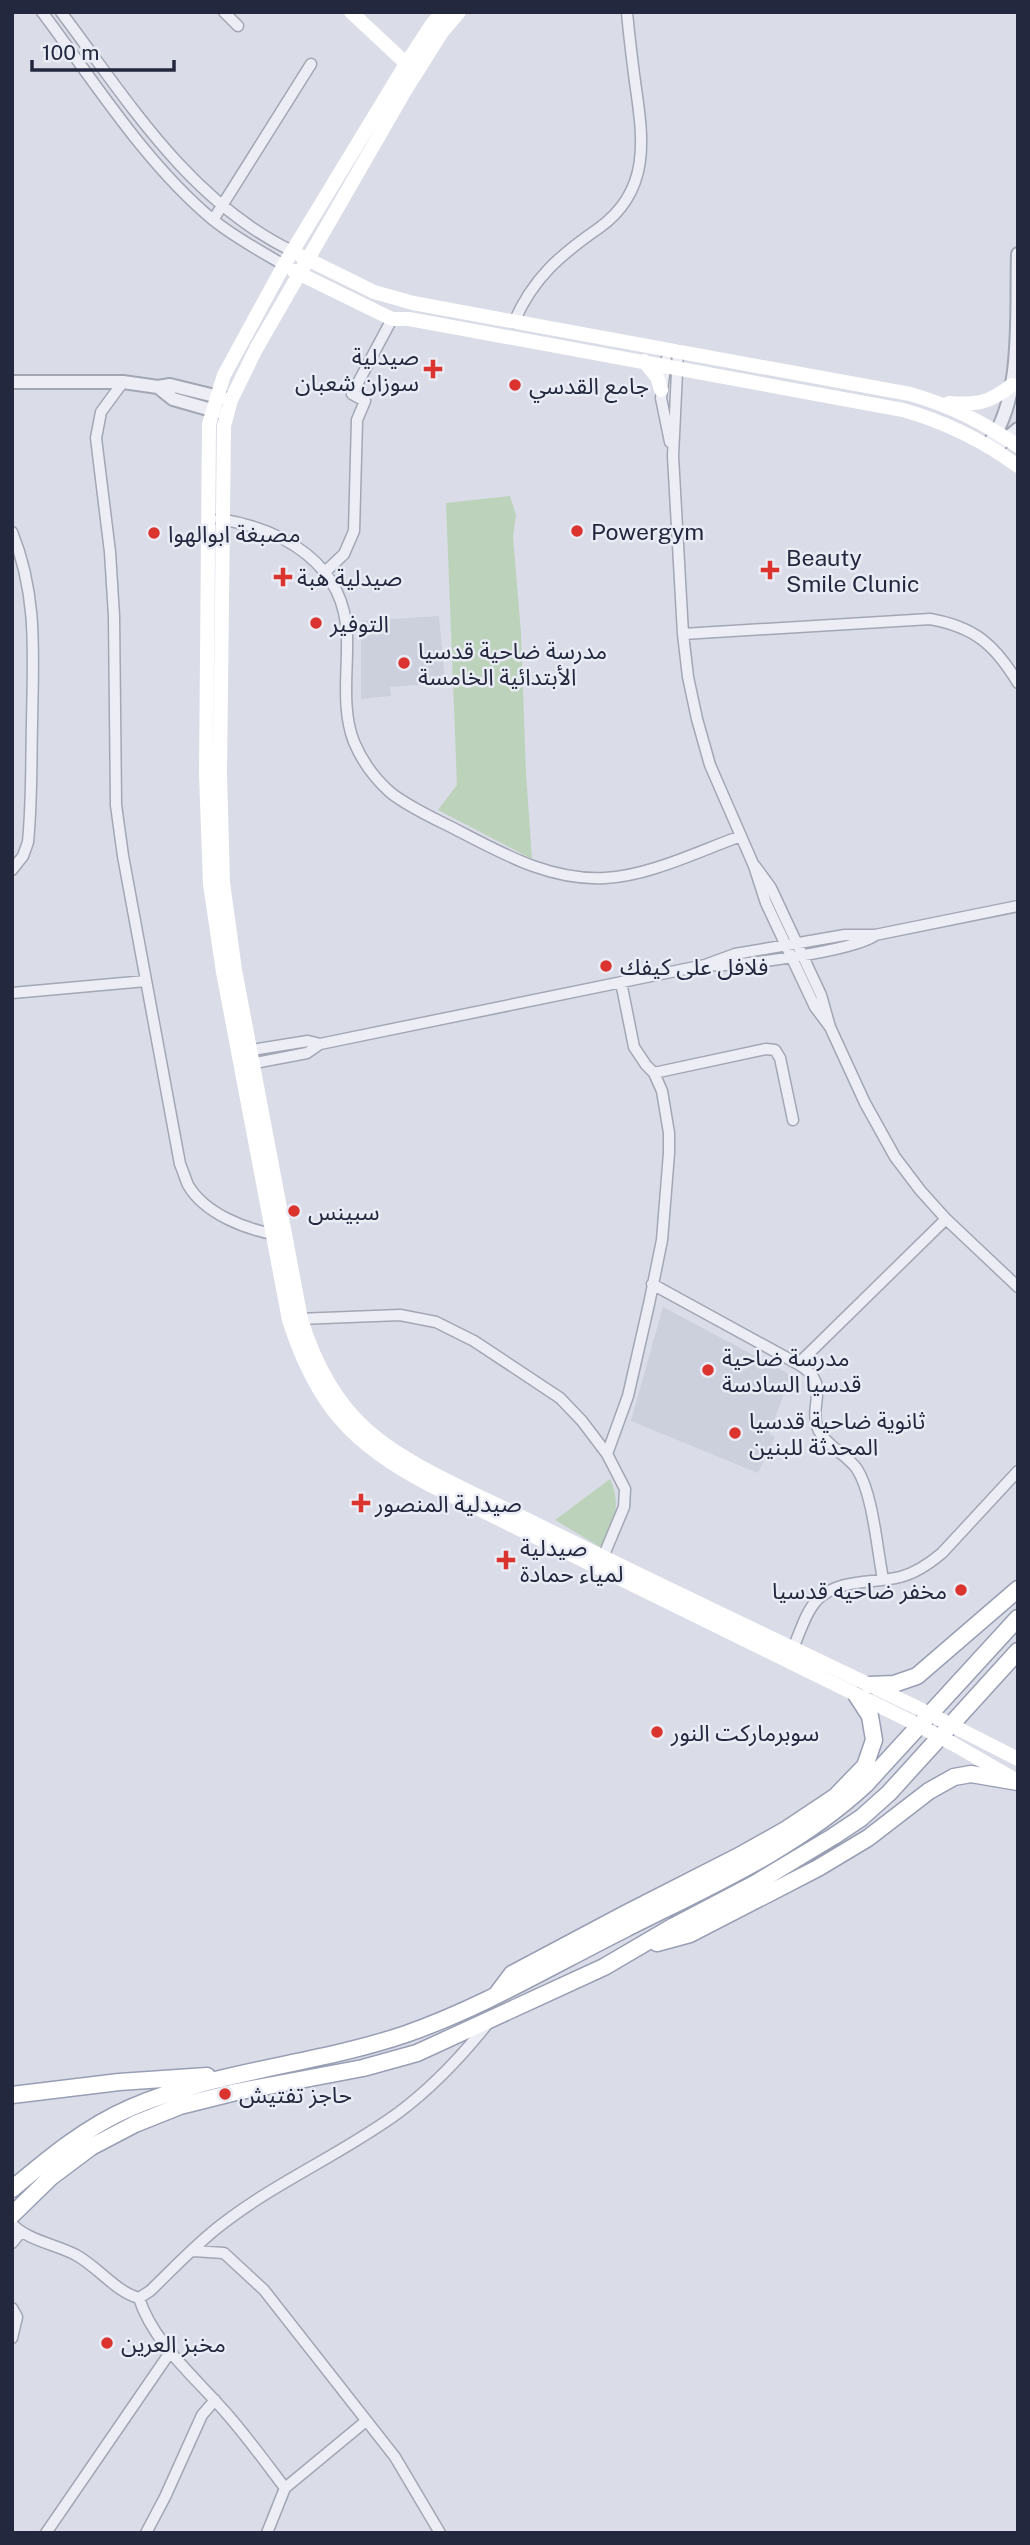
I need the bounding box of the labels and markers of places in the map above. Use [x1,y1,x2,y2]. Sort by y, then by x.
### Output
place label: صيدلية سوزان شعبان [295,343,419,397]
marker: صيدلية سوزان شعبان [425,361,441,377]
place label: جامع القدسي [529,372,649,403]
marker: جامع القدسي [507,377,523,393]
place label: Powergym [591,518,704,545]
place label: مصبغة ابوالهوا [168,520,301,548]
marker: Powergym [569,523,585,539]
marker: مصبغة ابوالهوا [146,525,162,541]
place label: Beauty Smile Clunic [786,544,919,597]
marker: Beauty Smile Clunic [760,560,780,580]
place label: صيدلية هبة [297,564,402,591]
marker: صيدلية هبة [275,569,291,585]
place label: التوفير [329,610,389,638]
marker: التوفير [308,615,324,631]
place label: مدرسة ضاحية قدسيا الأبتدائية الخامسة [418,637,607,690]
marker: مدرسة ضاحية قدسيا الأبتدائية الخامسة [396,655,412,671]
place label: فلافل على كيفك [620,953,768,980]
marker: فلافل على كيفك [598,958,614,974]
place label: سبينس [308,1198,380,1225]
marker: سبينس [286,1203,302,1219]
place label: مدرسة ضاحية قدسيا السادسة [722,1344,861,1397]
marker: مدرسة ضاحية قدسيا السادسة [700,1362,716,1378]
place label: ثانوية ضاحية قدسيا المحدثة للبنين [749,1407,926,1460]
marker: ثانوية ضاحية قدسيا المحدثة للبنين [727,1425,743,1441]
place label: صيدلية المنصور [374,1490,522,1518]
marker: صيدلية المنصور [353,1495,369,1511]
place label: صيدلية لمياء حمادة [520,1534,623,1587]
marker: صيدلية لمياء حمادة [498,1552,514,1568]
place label: مخفر ضاحيه قدسيا [772,1577,947,1605]
marker: مخفر ضاحيه قدسيا [953,1582,969,1598]
place label: سوبرماركت النور [670,1719,819,1747]
marker: سوبرماركت النور [649,1724,665,1740]
place label: حاجز تفتيش [239,2081,352,2109]
marker: حاجز تفتيش [217,2086,233,2102]
place label: مخبز العرين [121,2330,226,2358]
marker: مخبز العرين [99,2335,115,2351]

